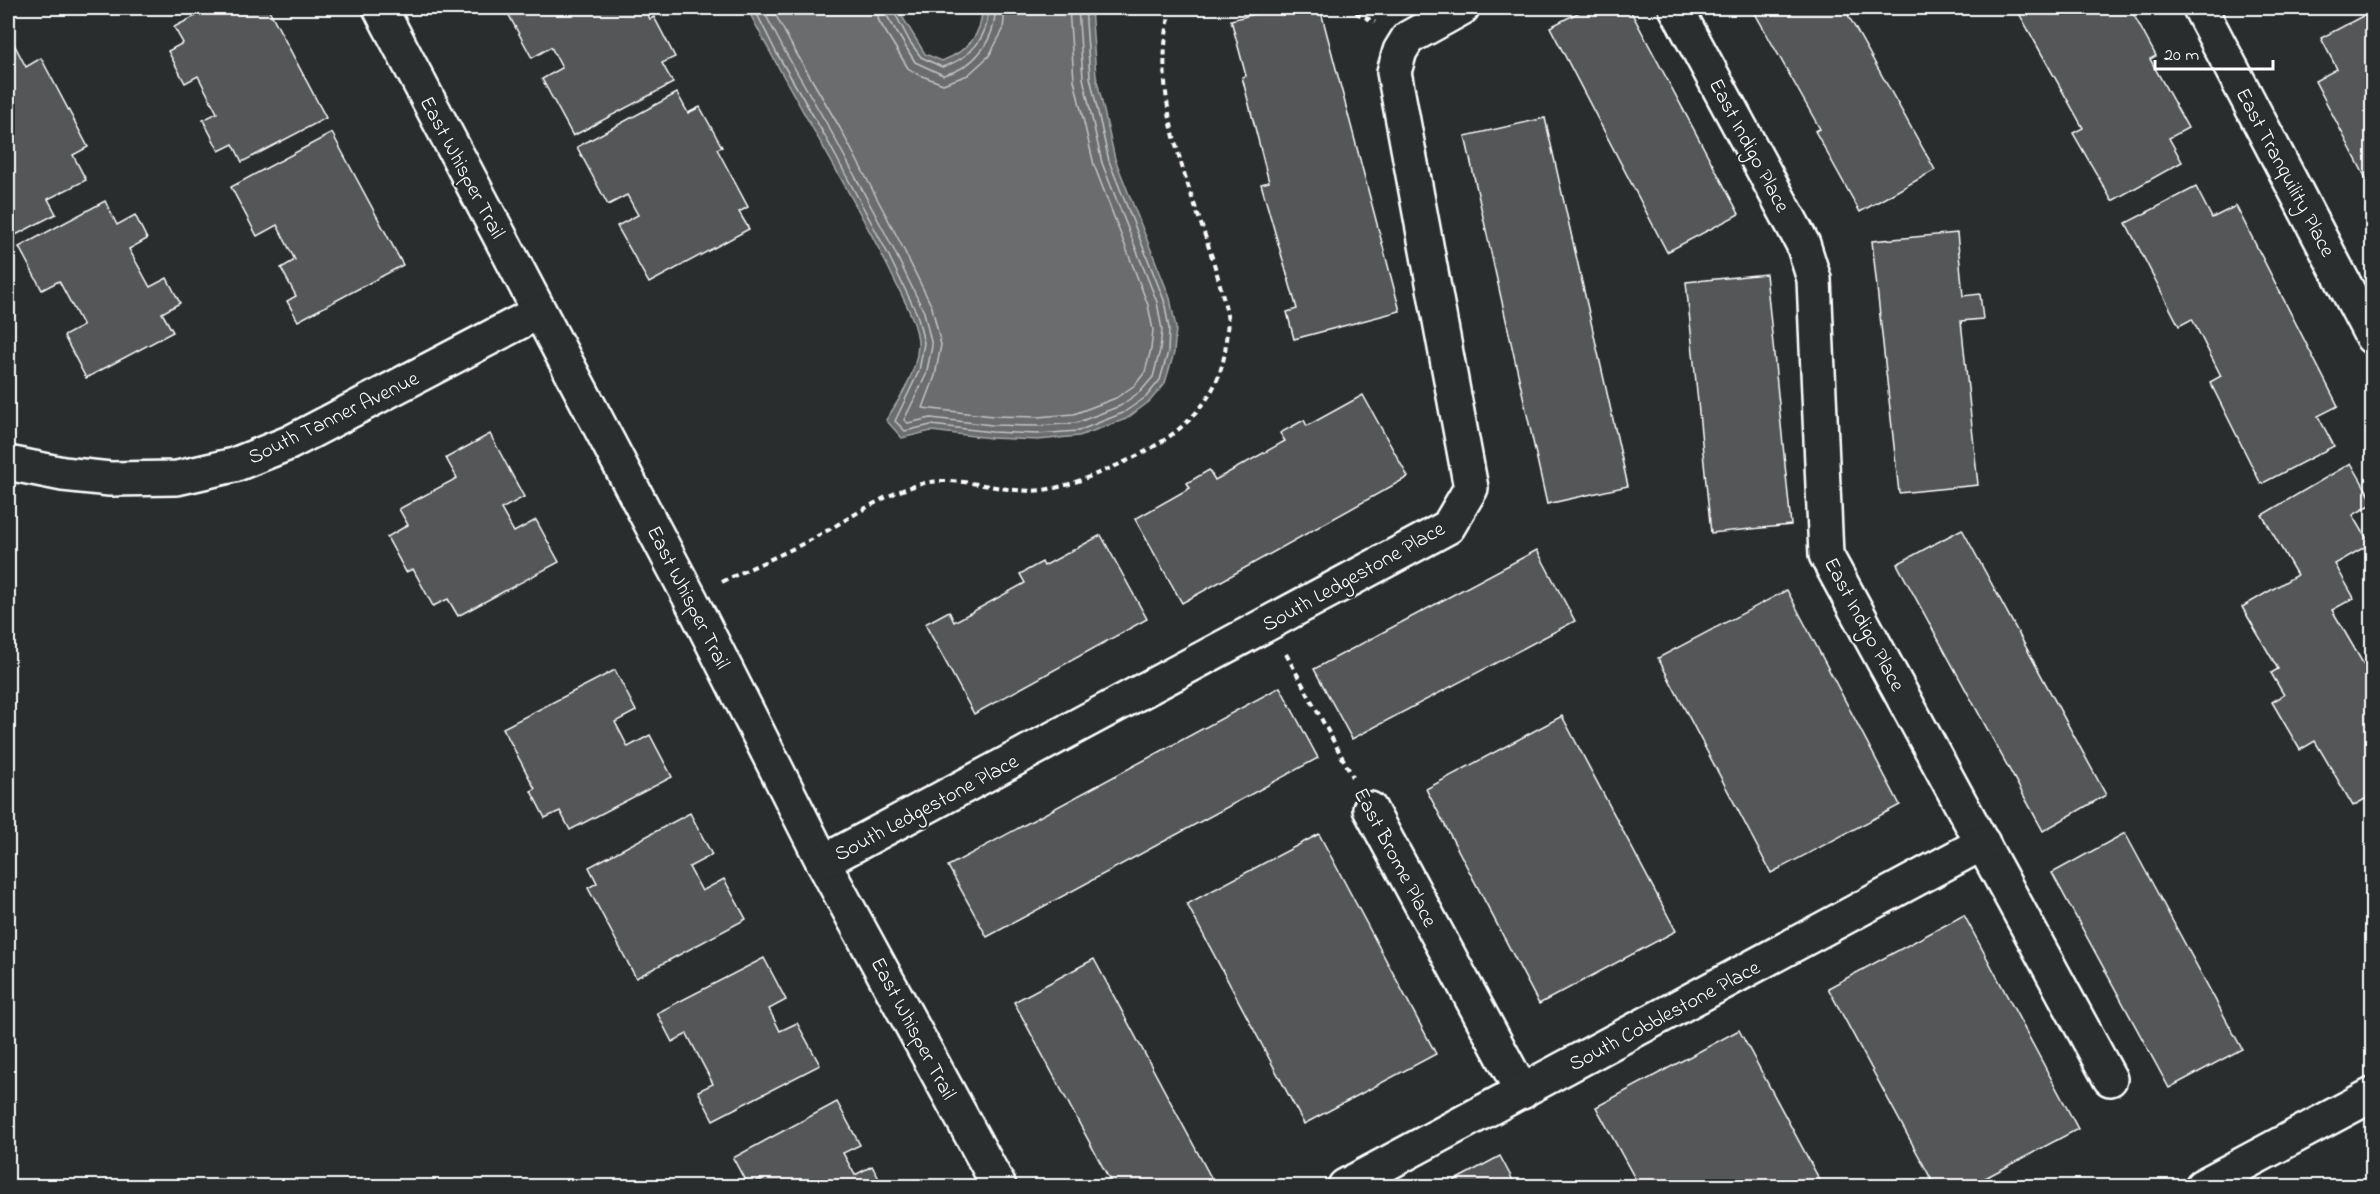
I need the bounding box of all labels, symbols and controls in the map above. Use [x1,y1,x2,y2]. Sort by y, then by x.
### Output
scale bar [2155,33,2274,71]
text: 20 m [2164,43,2199,69]
street label: East Indigo Place [1698,74,1797,220]
street label: East Tranquility Place [2225,83,2342,264]
street label: East Whisper Trail [411,91,511,245]
street label: South Tanner Avenue [243,364,425,473]
street label: South Ledgestone Place [1257,515,1452,642]
street label: East Whisper Trail [638,521,736,675]
street label: East Indigo Place [1813,553,1912,699]
street label: South Ledgestone Place [830,747,1026,872]
street label: East Brome Place [1345,783,1444,934]
street label: East Whisper Trail [862,952,962,1106]
street label: South Cobblestone Place [1564,953,1766,1080]

